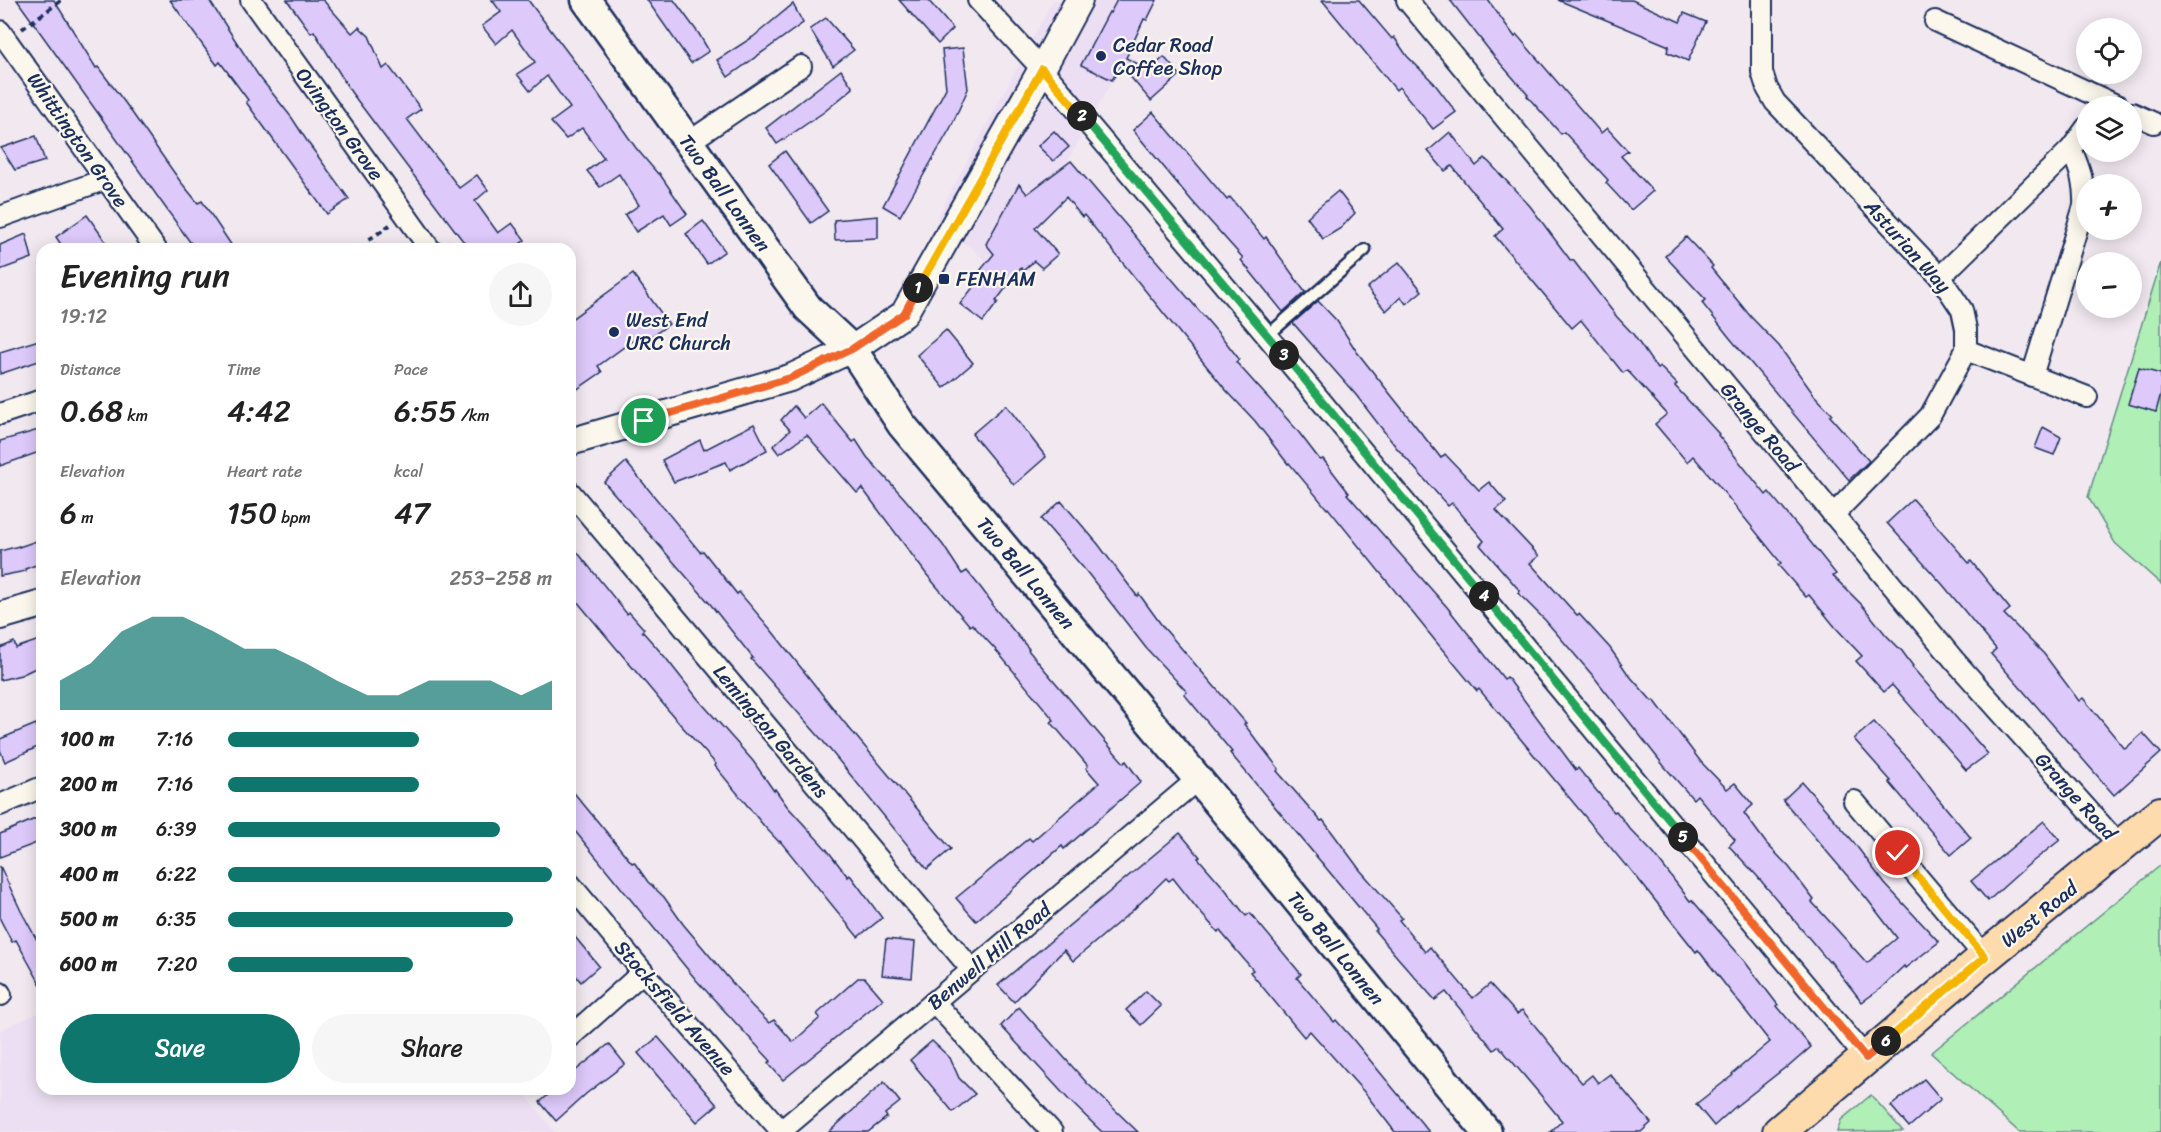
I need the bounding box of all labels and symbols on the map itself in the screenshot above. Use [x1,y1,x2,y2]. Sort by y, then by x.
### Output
place label: Cedar Road Coffee Shop [1113,28,1223,86]
marker: Cedar Road Coffee Shop [1094,49,1108,63]
street label: Ovington Grove [286,60,393,189]
street label: Whittington Grove [18,65,138,216]
pin: 2 [1067,101,1097,131]
street label: Two Ball Lonnen [669,126,780,260]
street label: Asturian Way [1855,190,1960,302]
place label: FENHAM [956,262,1036,297]
marker: FENHAM [937,272,951,286]
pin: 1 [903,273,933,303]
place label: West End URC Church [626,303,731,361]
marker: West End URC Church [607,325,621,339]
pin: 3 [1269,340,1299,370]
street label: Grange Road [1711,374,1809,482]
pin [618,395,669,446]
street label: Two Ball Lonnen [967,509,1084,638]
pin: 4 [1469,581,1499,611]
street label: Lemington Gardens [704,656,838,807]
street label: Grange Road [2026,744,2126,850]
pin: 5 [1668,822,1698,852]
pin [1872,827,1923,878]
street label: West Road [1993,871,2087,957]
street label: Two Ball Lonnen [1278,883,1393,1014]
street label: Benwell Hill Road [919,893,1060,1019]
street label: Stocksfield Avenue [605,932,744,1085]
pin: 6 [1871,1026,1901,1056]

